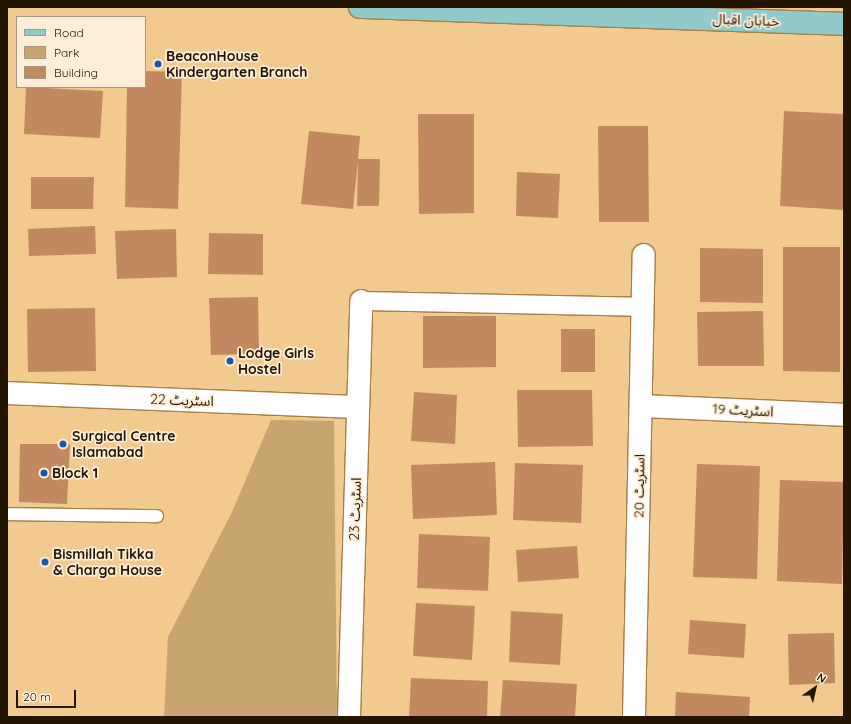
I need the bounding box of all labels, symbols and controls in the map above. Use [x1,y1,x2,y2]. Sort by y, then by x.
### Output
street label: خیابان اقبال [712,10,780,30]
legend [16,16,146,88]
text: Road [54,25,84,40]
text: Park [54,45,79,60]
place label: BeaconHouse Kindergarten Branch [166,48,307,80]
marker: BeaconHouse Kindergarten Branch [153,59,163,69]
text: Building [54,65,98,80]
place label: Lodge Girls Hostel [238,345,314,378]
marker: Lodge Girls Hostel [225,356,235,366]
street label: اسٹریٹ 22 [150,390,214,410]
street label: اسٹریٹ 19 [712,400,774,420]
place label: Surgical Centre Islamabad [72,428,176,460]
marker: Surgical Centre Islamabad [57,438,69,450]
street label: اسٹریٹ 20 [630,454,648,518]
place label: Block 1 [52,465,98,481]
marker: Block 1 [39,468,49,478]
street label: اسٹریٹ 23 [346,477,364,541]
place label: Bismillah Tikka & Charga House [53,546,162,578]
marker: Bismillah Tikka & Charga House [40,557,50,567]
north arrow [795,668,835,708]
text: N [814,670,829,686]
scale bar [18,682,78,708]
text: 20 m [23,689,51,704]

